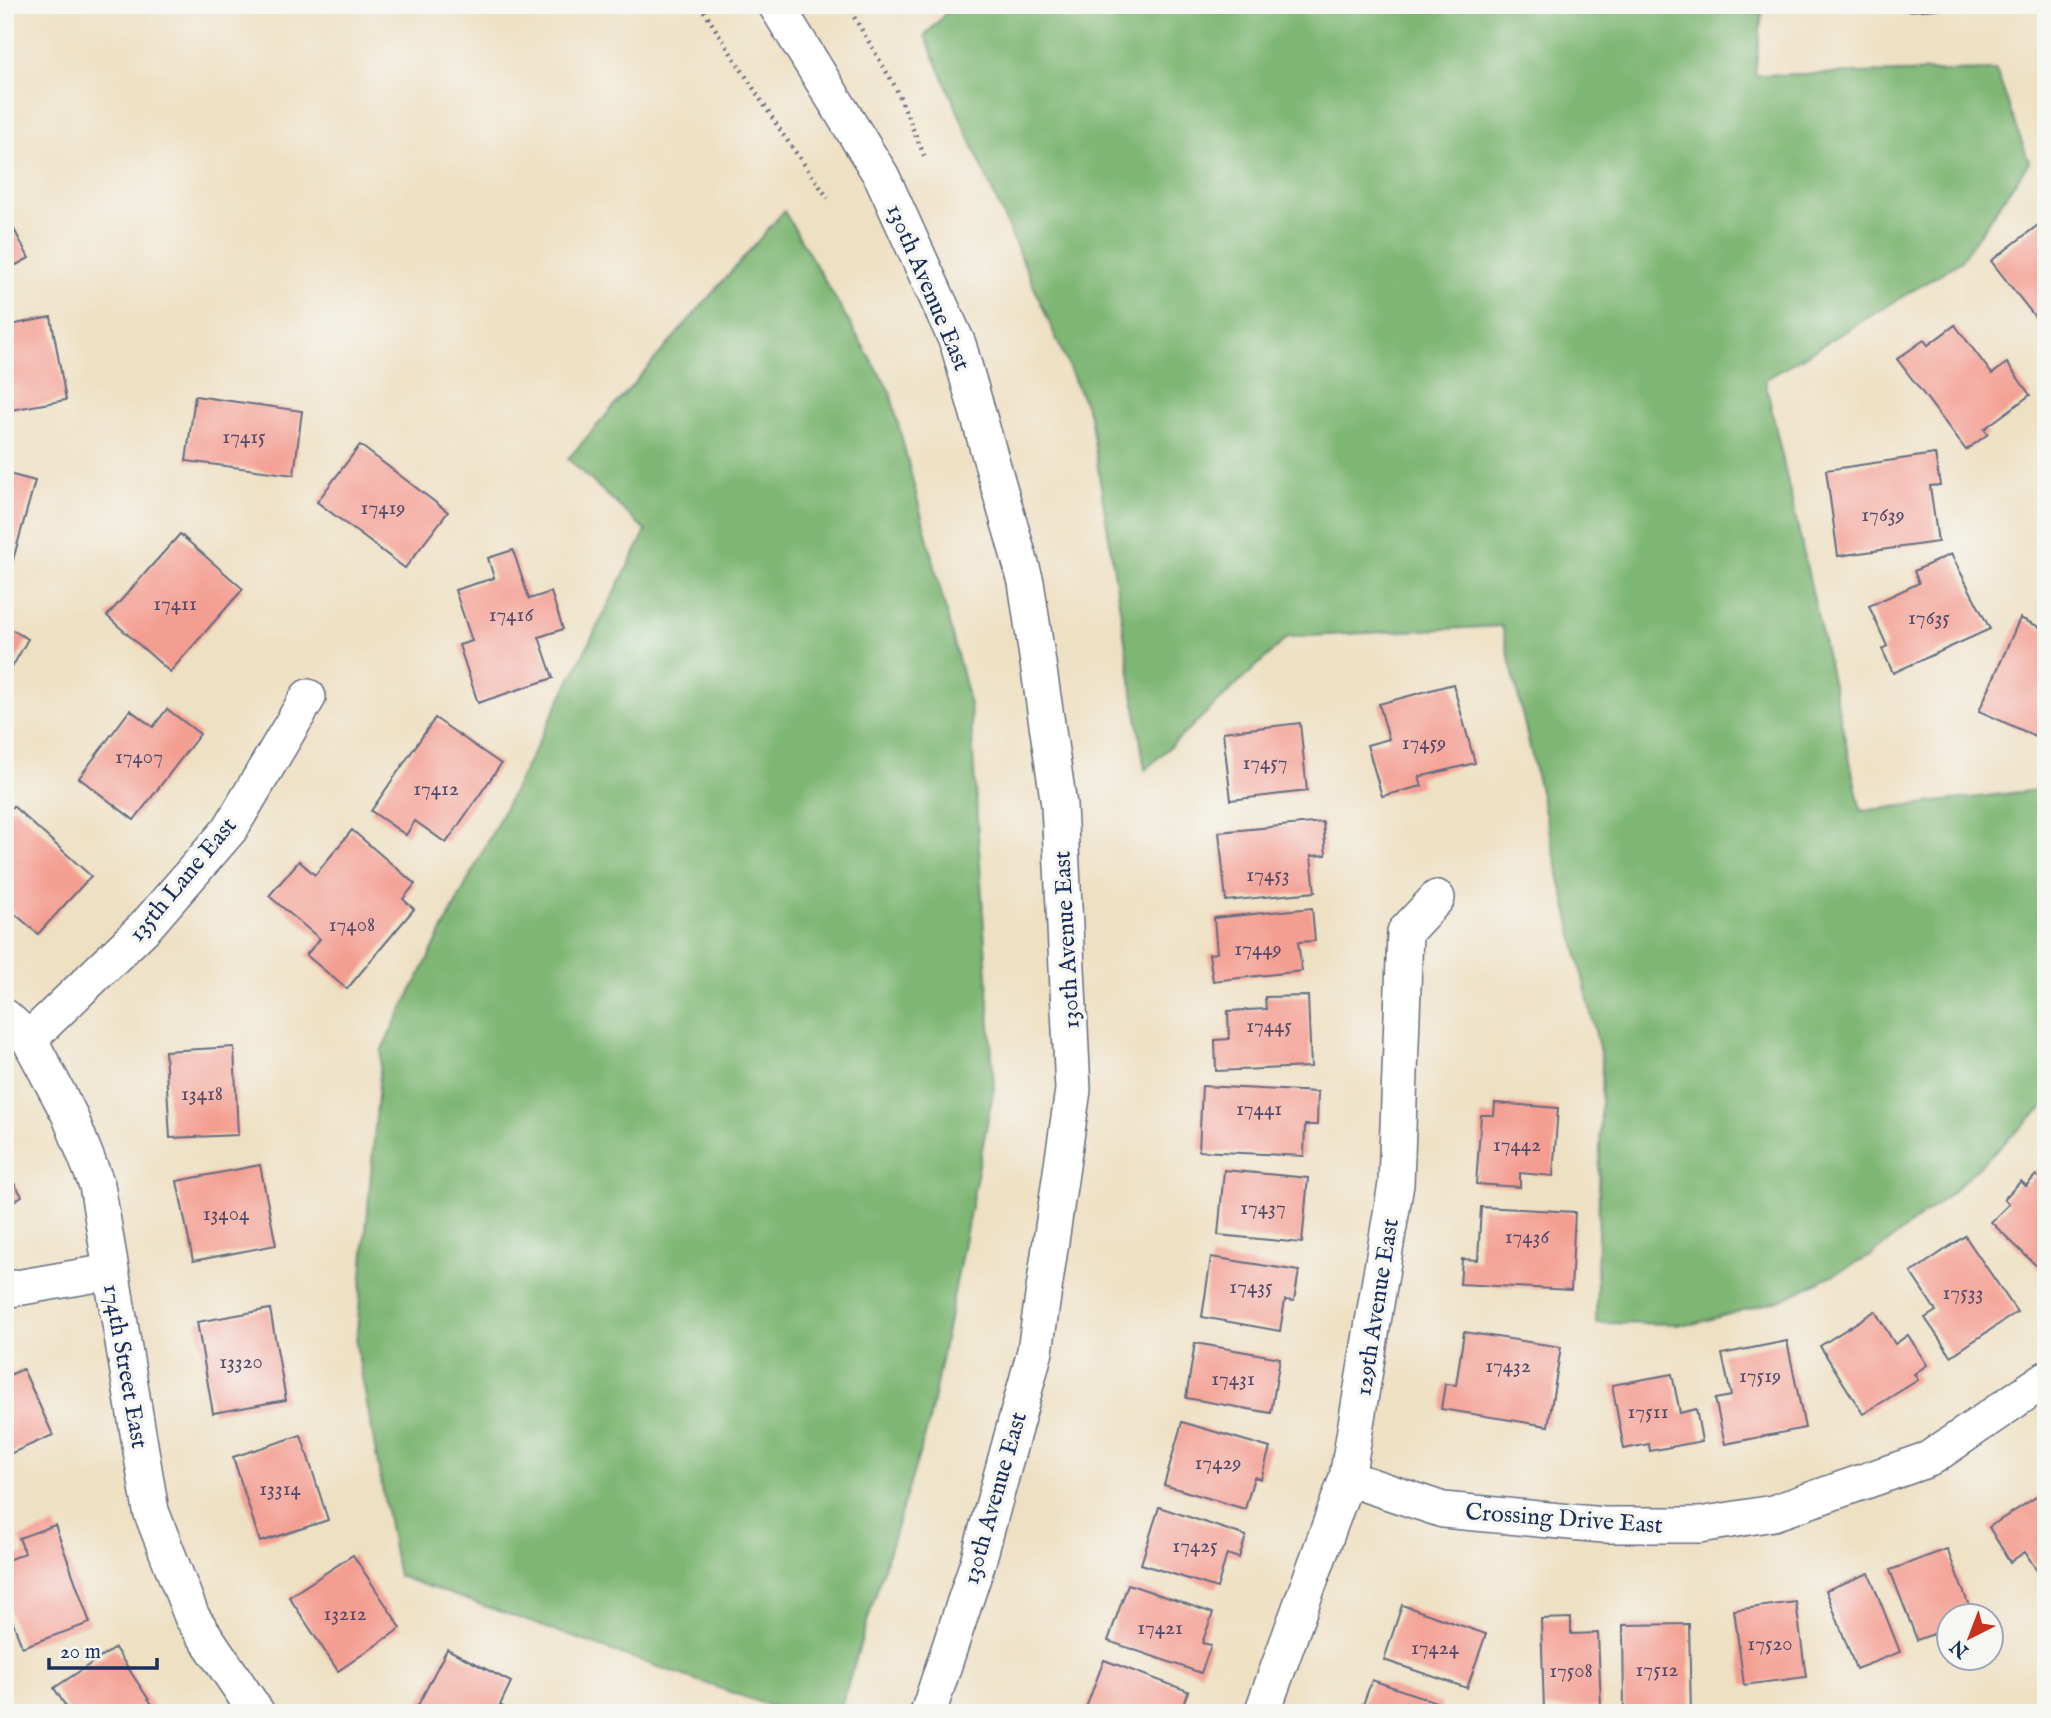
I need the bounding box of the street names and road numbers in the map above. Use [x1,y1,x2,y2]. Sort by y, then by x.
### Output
street label: 130th Avenue East [879,200,977,376]
street label: 135th Lane East [122,811,244,949]
street label: 130th Avenue East [1047,850,1088,1030]
street label: 129th Avenue East [1348,1216,1407,1398]
street label: 174th Street East [95,1282,154,1451]
street label: 130th Avenue East [956,1408,1035,1588]
street label: Crossing Drive East [1464,1497,1664,1542]

